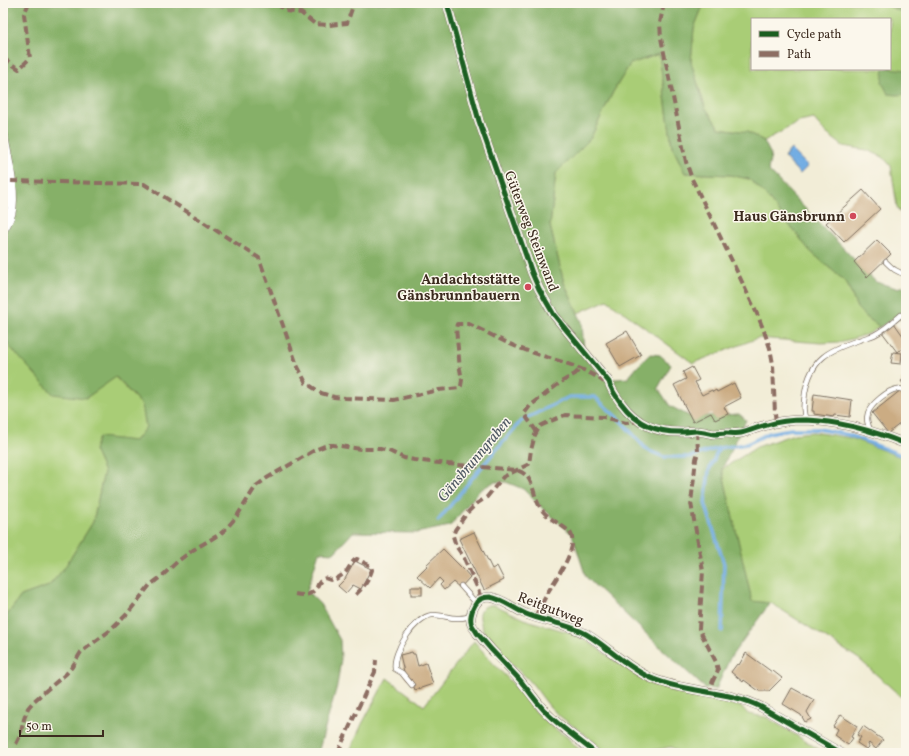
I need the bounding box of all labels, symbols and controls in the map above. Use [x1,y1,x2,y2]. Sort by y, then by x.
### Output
legend [751,18,891,70]
text: Cycle path [787,27,842,43]
text: Path [787,47,811,63]
street label: Güterweg Steinwand [499,168,562,295]
place label: Haus Gänsbrunn [733,208,845,227]
marker: Haus Gänsbrunn [848,211,858,221]
place label: Andachtsstätte Gänsbrunnbauern [397,271,520,306]
marker: Andachtsstätte Gänsbrunnbauern [523,282,533,292]
water label: Gänsbrunngraben [433,413,517,507]
street label: Reitgutweg [515,588,586,631]
scale bar [20,712,103,738]
text: 50 m [26,719,52,735]

